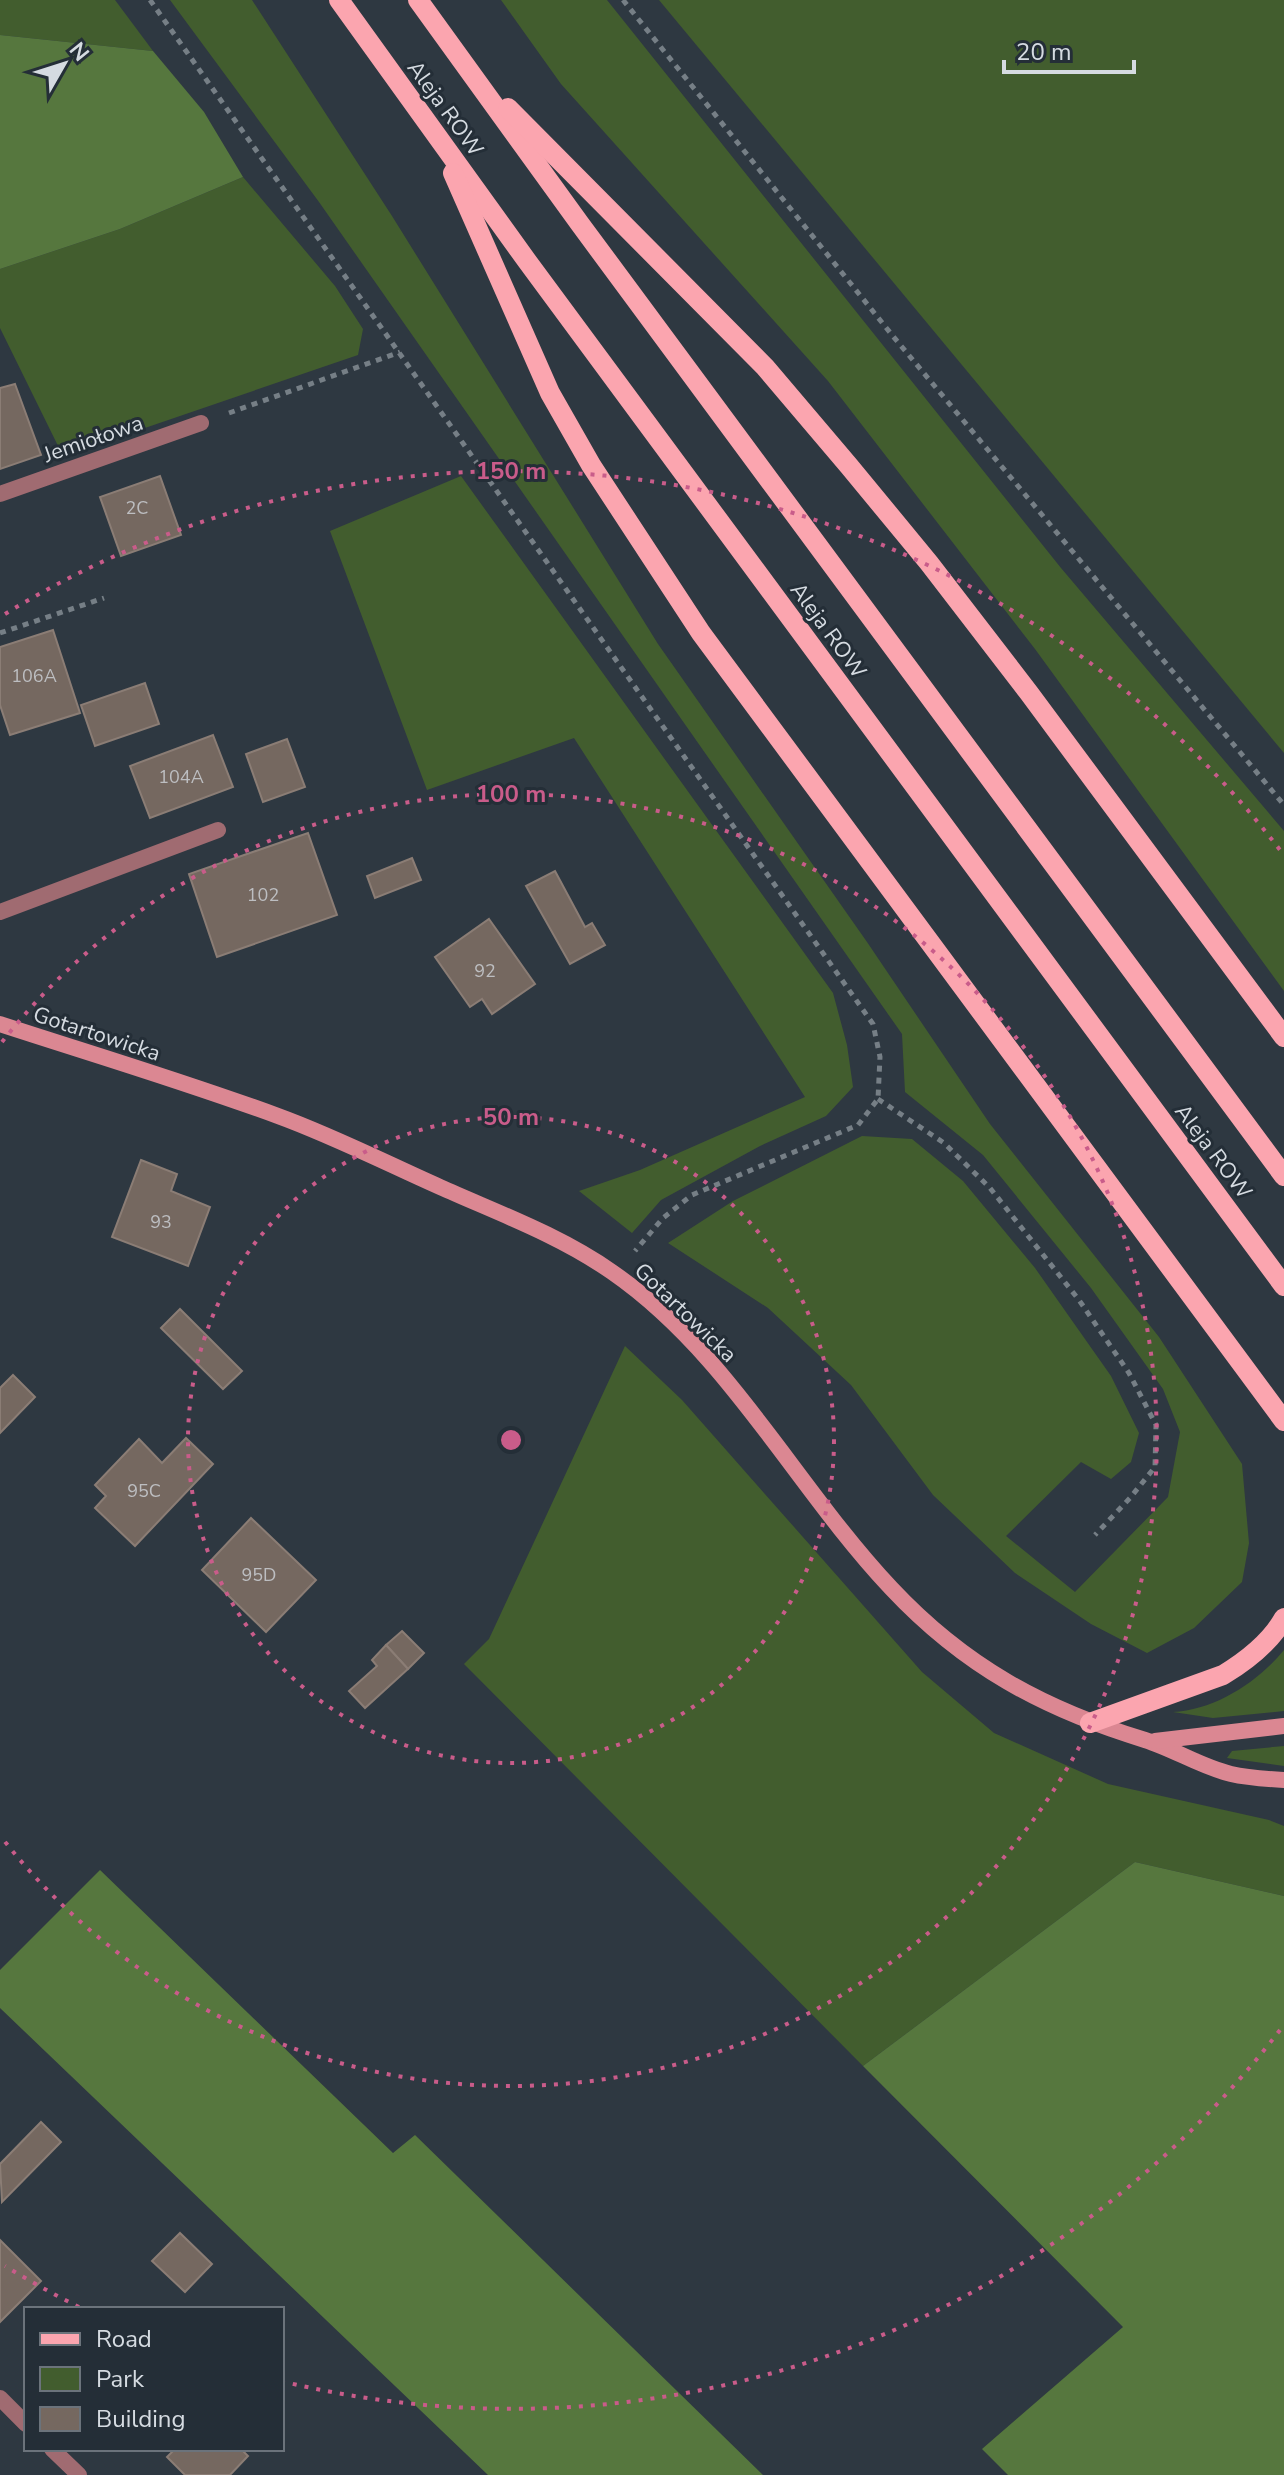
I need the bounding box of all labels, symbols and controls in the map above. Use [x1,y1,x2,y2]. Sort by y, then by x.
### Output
north arrow [24,24,104,104]
scale bar [1004,24,1134,74]
text: N [62,36,96,68]
text: 20 m [1016,36,1072,68]
street label: Aleja ROW [400,54,490,163]
street label: Jemiołowa [39,408,147,470]
text: 150 m [476,455,546,487]
house number: 2C [126,496,148,520]
street label: Aleja ROW [783,576,873,685]
house number: 106A [11,664,57,688]
house number: 104A [158,765,204,789]
text: 100 m [476,778,546,810]
house number: 102 [247,883,279,907]
house number: 92 [474,959,496,983]
street label: Gotartowicka [29,999,164,1069]
street label: Aleja ROW [1168,1098,1259,1205]
text: 50 m [483,1101,539,1133]
house number: 93 [150,1210,172,1234]
street label: Gotartowicka [627,1256,743,1369]
centre of rings [497,1426,525,1454]
house number: 95C [127,1479,161,1503]
house number: 95D [242,1563,276,1587]
legend [24,2307,284,2451]
text: Road [96,2323,152,2355]
text: Park [96,2363,145,2395]
text: Building [96,2403,186,2435]

